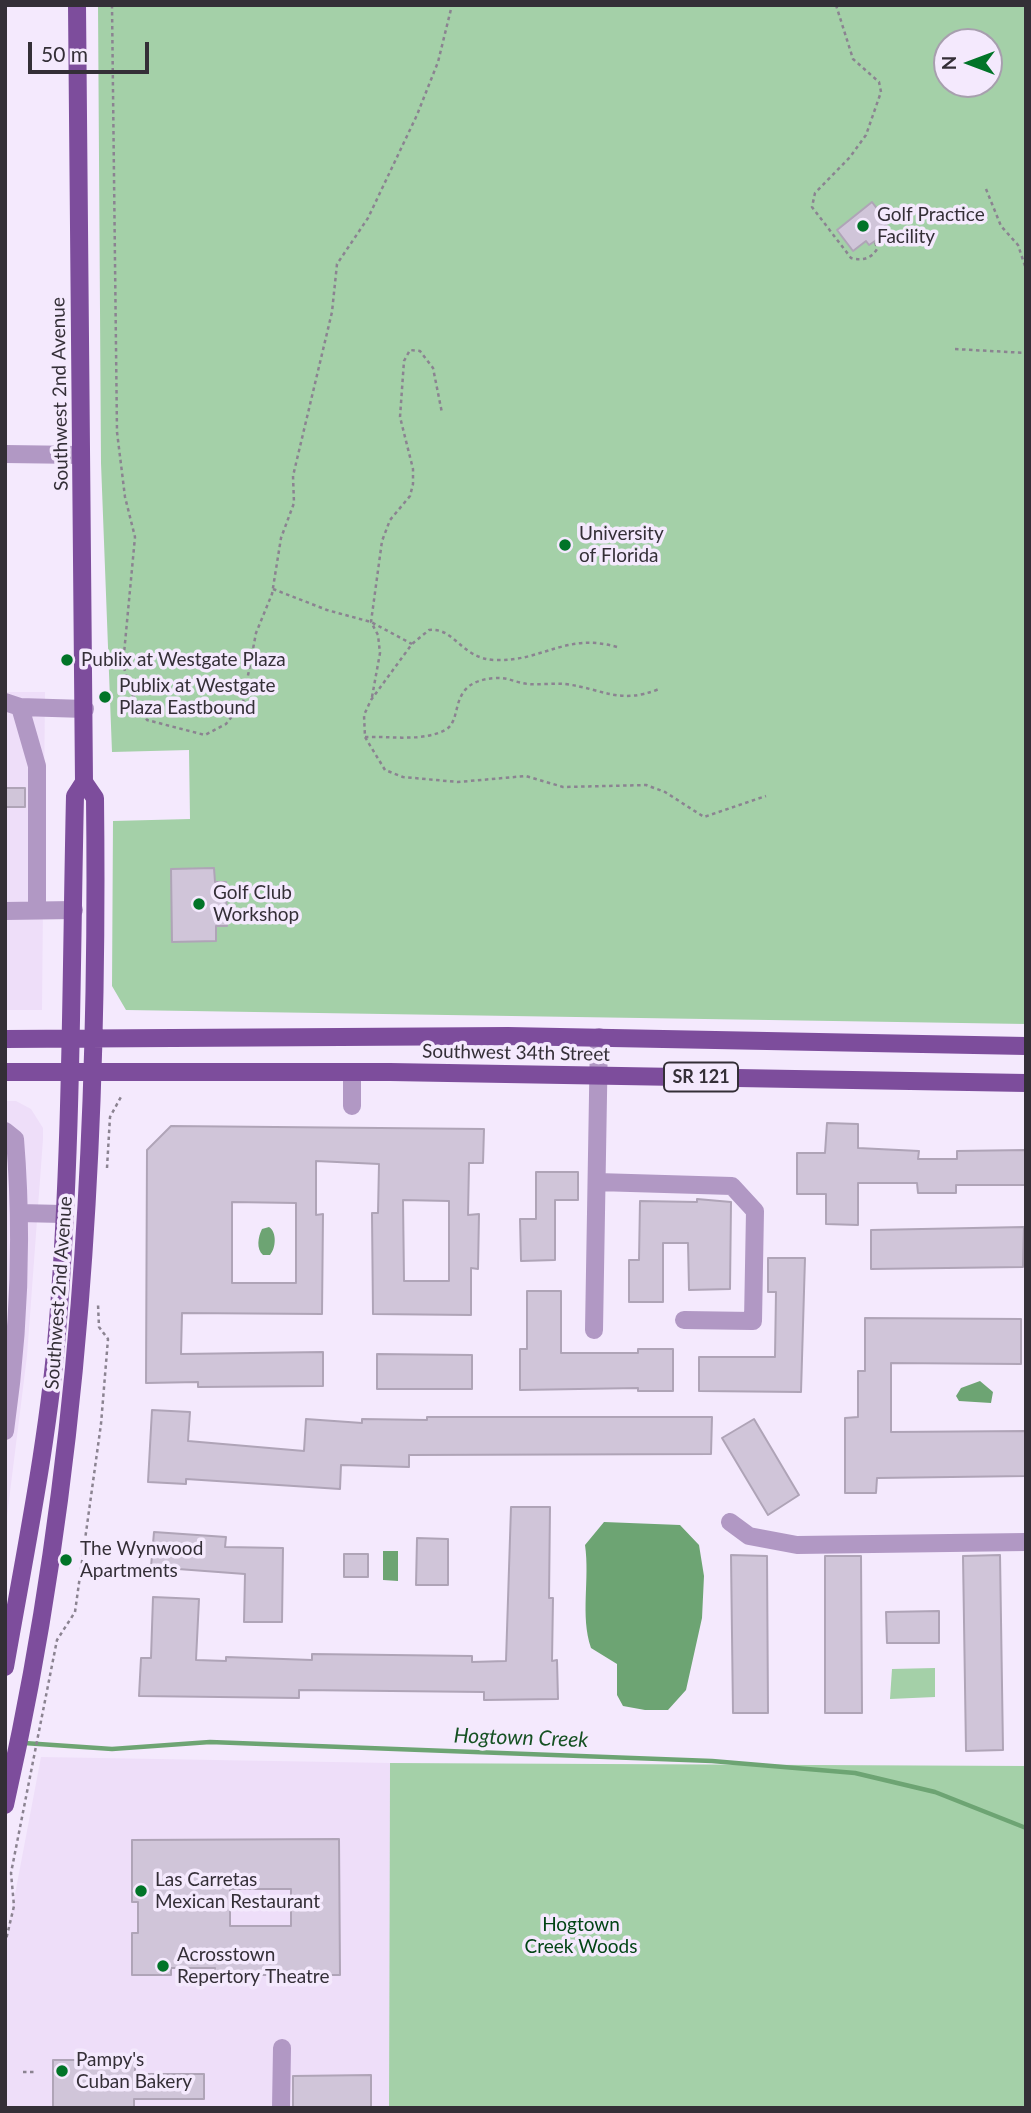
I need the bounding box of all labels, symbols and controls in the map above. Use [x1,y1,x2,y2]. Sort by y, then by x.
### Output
scale bar [32,28,152,72]
north arrow [933,28,1003,98]
text: 50 m [41,41,88,66]
text: N [937,56,960,70]
place label: Golf Practice Facility [877,204,985,248]
marker: Golf Practice Facility [855,218,871,234]
street label: Southwest 2nd Avenue [47,297,73,491]
place label: University of Florida [579,523,664,567]
marker: University of Florida [557,537,573,553]
place label: Publix at Westgate Plaza [81,649,286,671]
marker: Publix at Westgate Plaza [59,652,75,668]
place label: Publix at Westgate Plaza Eastbound [119,675,276,719]
marker: Publix at Westgate Plaza Eastbound [97,689,113,705]
place label: Golf Club Workshop [213,882,299,926]
marker: Golf Club Workshop [191,896,207,912]
street label: Southwest 34th Street [422,1040,610,1066]
road number: SR 121 [664,1062,738,1092]
street label: Southwest 2nd Avenue [41,1196,77,1390]
place label: The Wynwood Apartments [80,1538,203,1582]
marker: The Wynwood Apartments [58,1552,74,1568]
water label: Hogtown Creek [453,1723,589,1753]
place label: Las Carretas Mexican Restaurant [155,1869,320,1913]
marker: Las Carretas Mexican Restaurant [133,1883,149,1899]
park label: Hogtown Creek Woods [525,1914,637,1958]
place label: Acrosstown Repertory Theatre [177,1944,329,1988]
marker: Acrosstown Repertory Theatre [155,1958,171,1974]
place label: Pampy's Cuban Bakery [76,2049,192,2093]
marker: Pampy's Cuban Bakery [54,2063,70,2079]

